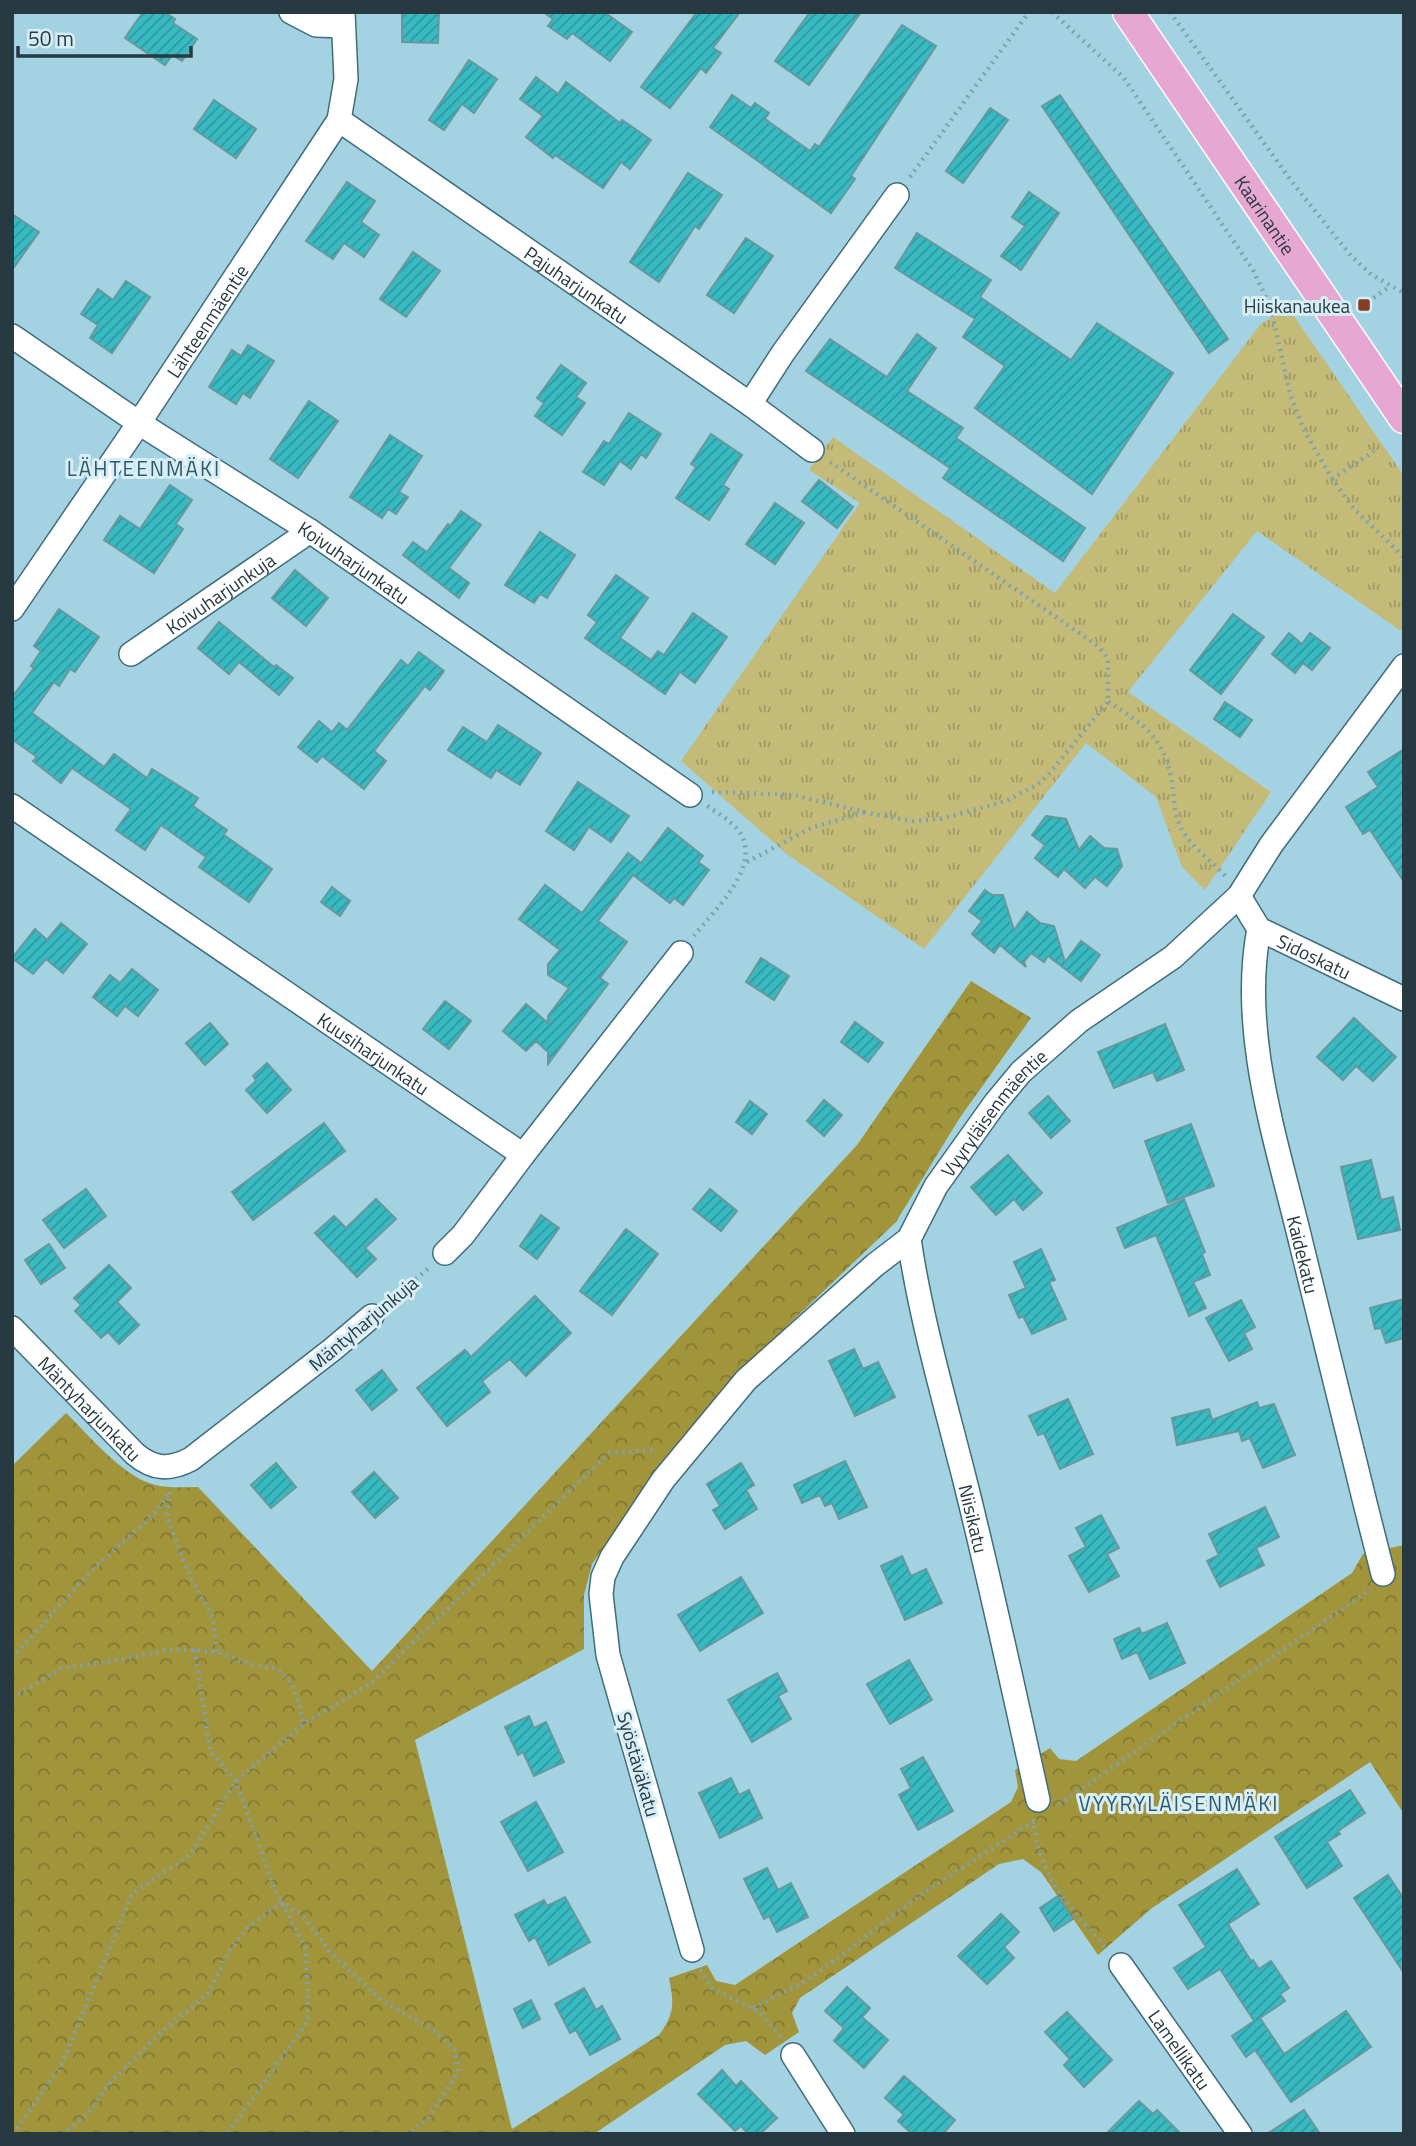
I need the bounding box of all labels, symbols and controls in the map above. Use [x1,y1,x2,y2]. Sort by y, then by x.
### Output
scale bar [18,14,191,58]
text: 50 m [28,22,74,54]
street label: Kaarinantie [1228,169,1303,260]
street label: Pajuharjunkatu [519,238,635,331]
street label: Lähteenmäentie [159,258,255,383]
place label: Hiiskanaukea [1244,291,1350,320]
marker: Hiiskanaukea [1356,297,1372,313]
district label: LÄHTEENMÄKI [67,452,221,484]
street label: Koivuharjunkatu [293,513,416,611]
street label: Koivuharjunkuja [159,544,281,641]
street label: Sidoskatu [1273,926,1356,986]
street label: Kuusiharjunkatu [312,1004,436,1102]
street label: Vyyryläisenmäentie [933,1041,1053,1182]
street label: Kaidekatu [1280,1212,1327,1296]
street label: Mäntyharjunkuja [302,1268,424,1378]
street label: Mäntyharjunkatu [32,1349,149,1468]
street label: Niisikatu [952,1481,996,1556]
street label: Syöstäväkatu [610,1708,668,1820]
district label: VYYRYLÄISENMÄKI [1079,1787,1279,1819]
street label: Lamellikatu [1142,2003,1219,2095]

